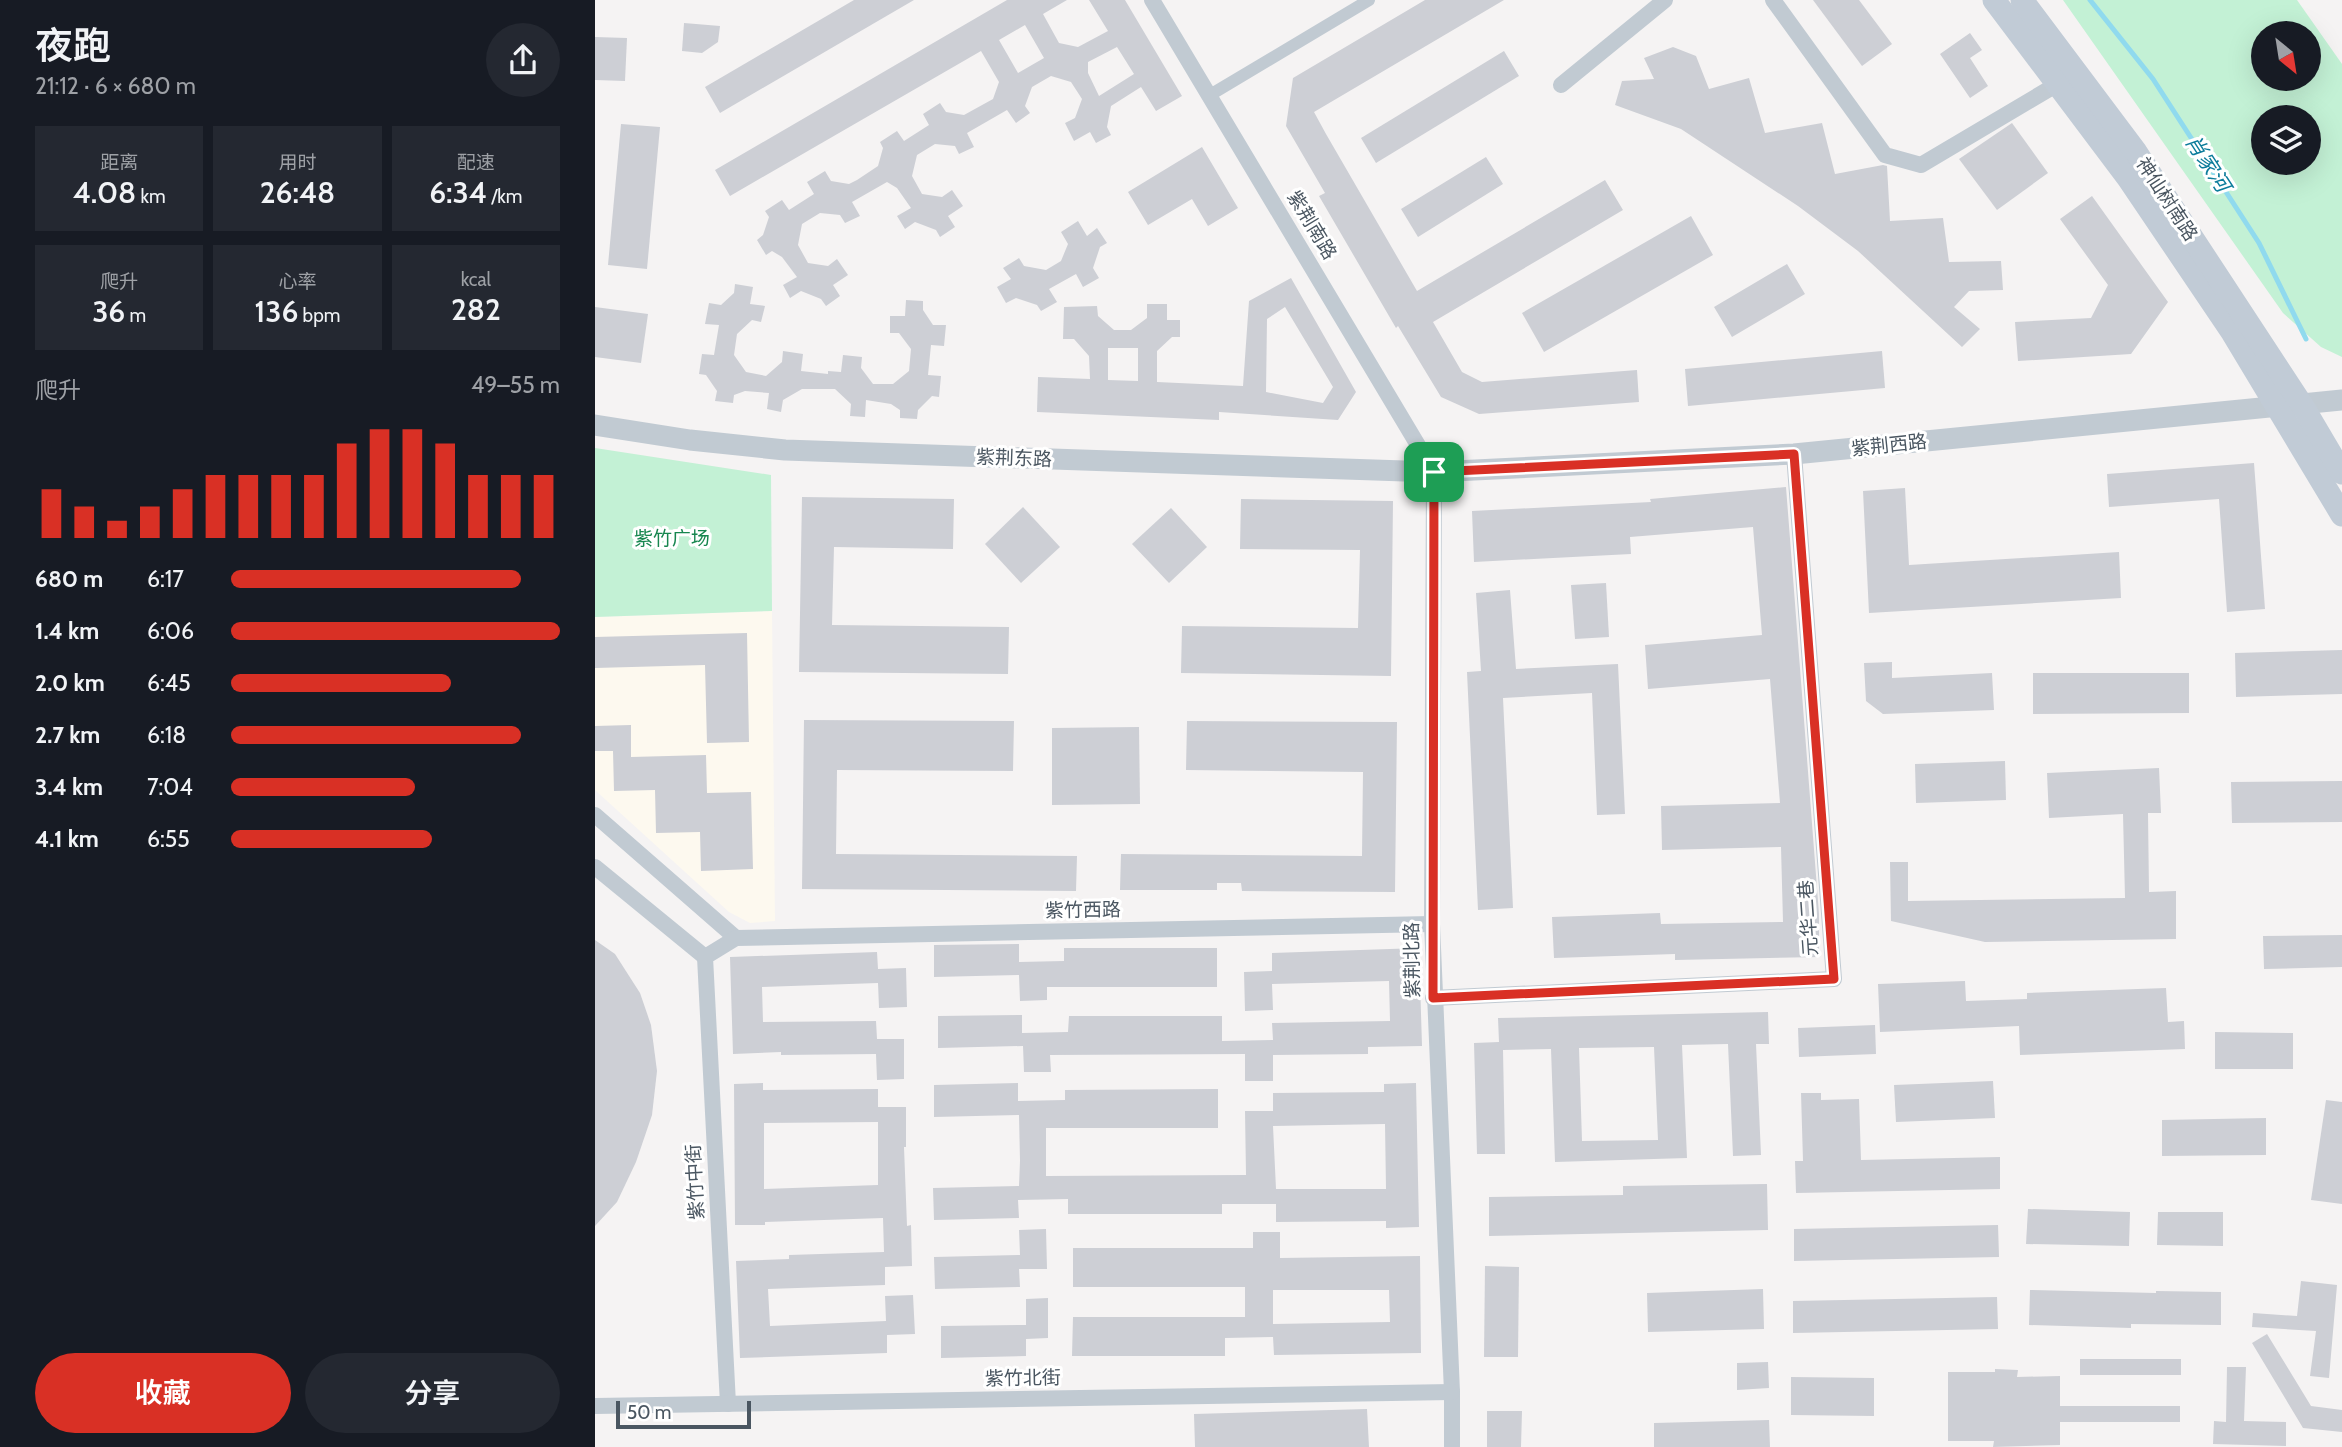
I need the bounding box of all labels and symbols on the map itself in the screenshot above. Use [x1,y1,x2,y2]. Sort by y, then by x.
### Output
north arrow [2251,21,2321,91]
water label: 肖家河 [2180,130,2238,200]
street label: 神仙树南路 [2131,153,2203,245]
street label: 紫荆南路 [1283,186,1341,264]
street label: 紫荆西路 [1850,430,1928,460]
pin [1404,442,1464,502]
street label: 紫荆东路 [976,445,1052,471]
park label: 紫竹广场 [634,527,710,550]
street label: 元华二巷 [1794,879,1822,957]
street label: 紫竹西路 [1045,898,1121,922]
street label: 紫荆北路 [1400,922,1424,998]
street label: 紫竹中街 [682,1143,708,1221]
street label: 紫竹北街 [985,1366,1061,1390]
scale bar [616,1398,751,1430]

